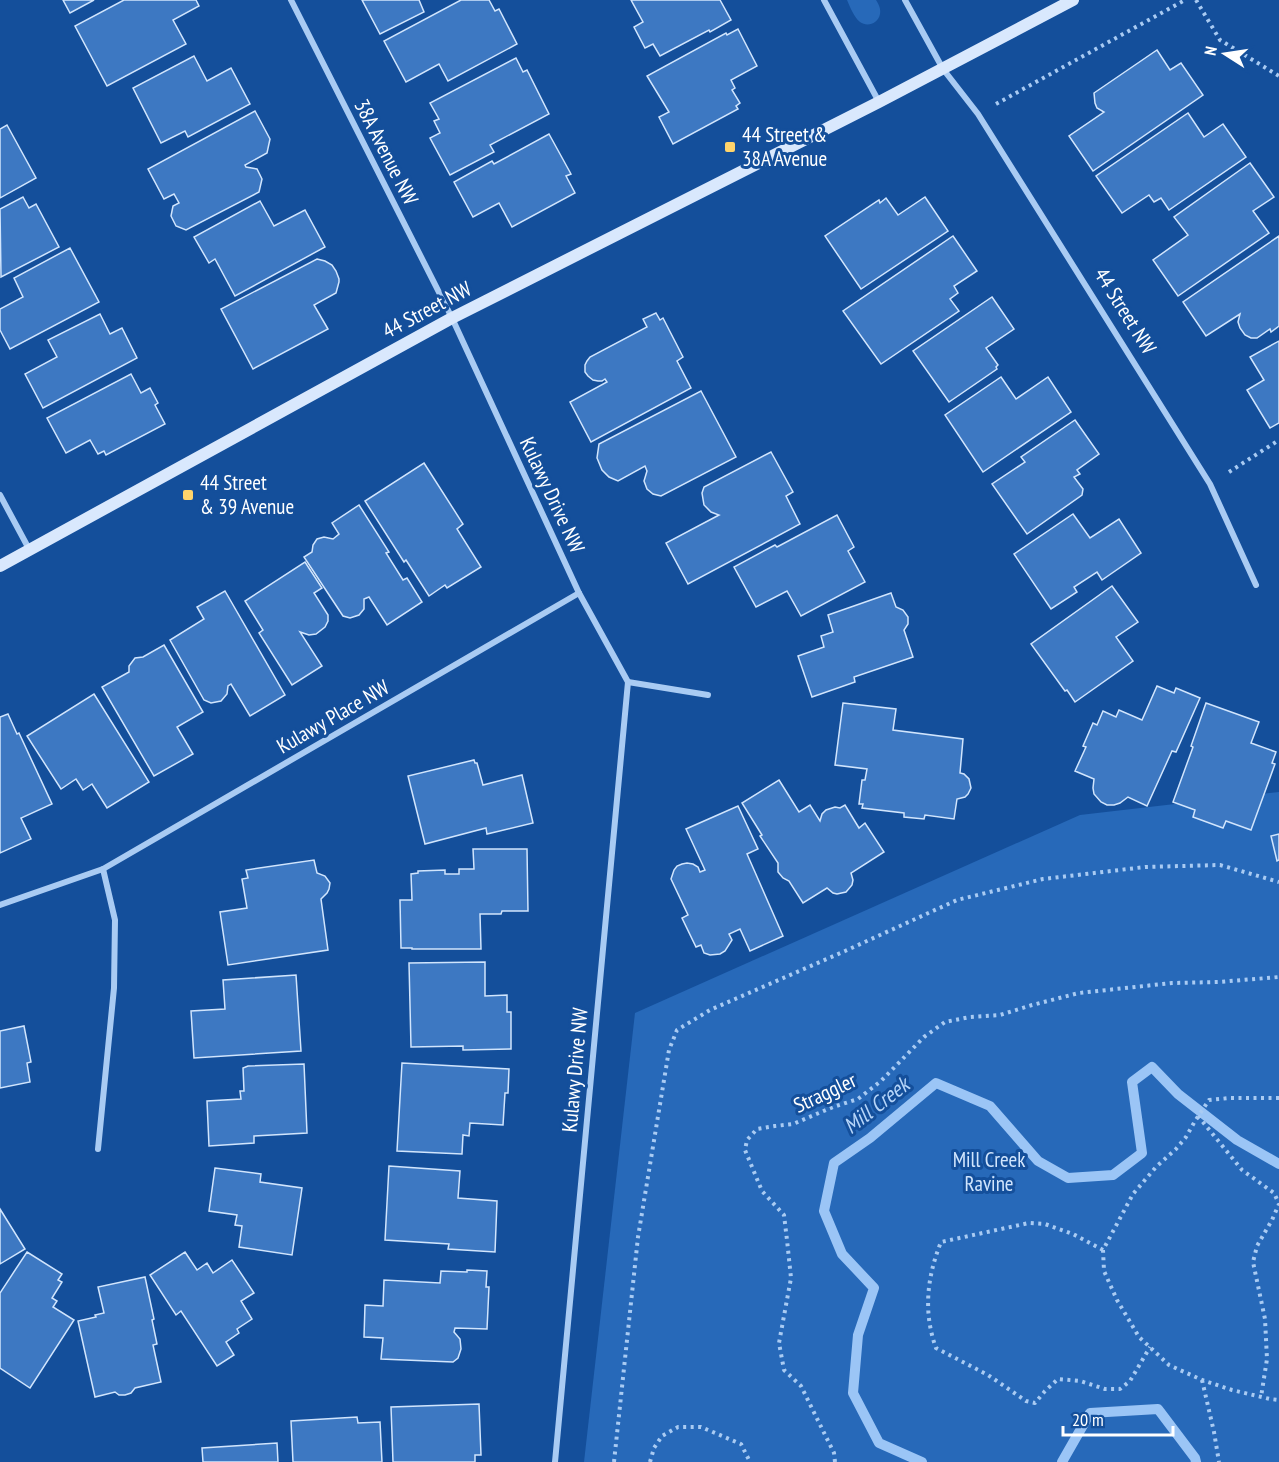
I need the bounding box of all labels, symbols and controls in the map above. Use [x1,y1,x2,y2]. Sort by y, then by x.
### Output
north arrow [1195,24,1255,84]
text: N [1200,45,1221,57]
street label: 38A Avenue NW [348,94,425,209]
place label: 44 Street & 38A Avenue [742,121,827,172]
marker: 44 Street & 38A Avenue [723,140,737,154]
street label: 44 Street NW [1088,263,1162,359]
street label: 44 Street NW [378,275,476,344]
street label: Kulawy Drive NW [514,433,591,557]
place label: 44 Street & 39 Avenue [200,469,294,520]
marker: 44 Street & 39 Avenue [181,488,195,502]
street label: Kulawy Place NW [272,674,394,760]
street label: Kulawy Drive NW [556,1007,593,1133]
street label: Straggler [789,1066,861,1119]
water label: Mill Creek [837,1069,917,1139]
park label: Mill Creek Ravine [953,1146,1025,1197]
scale bar [1063,1399,1172,1437]
text: 20 m [1072,1408,1104,1431]

